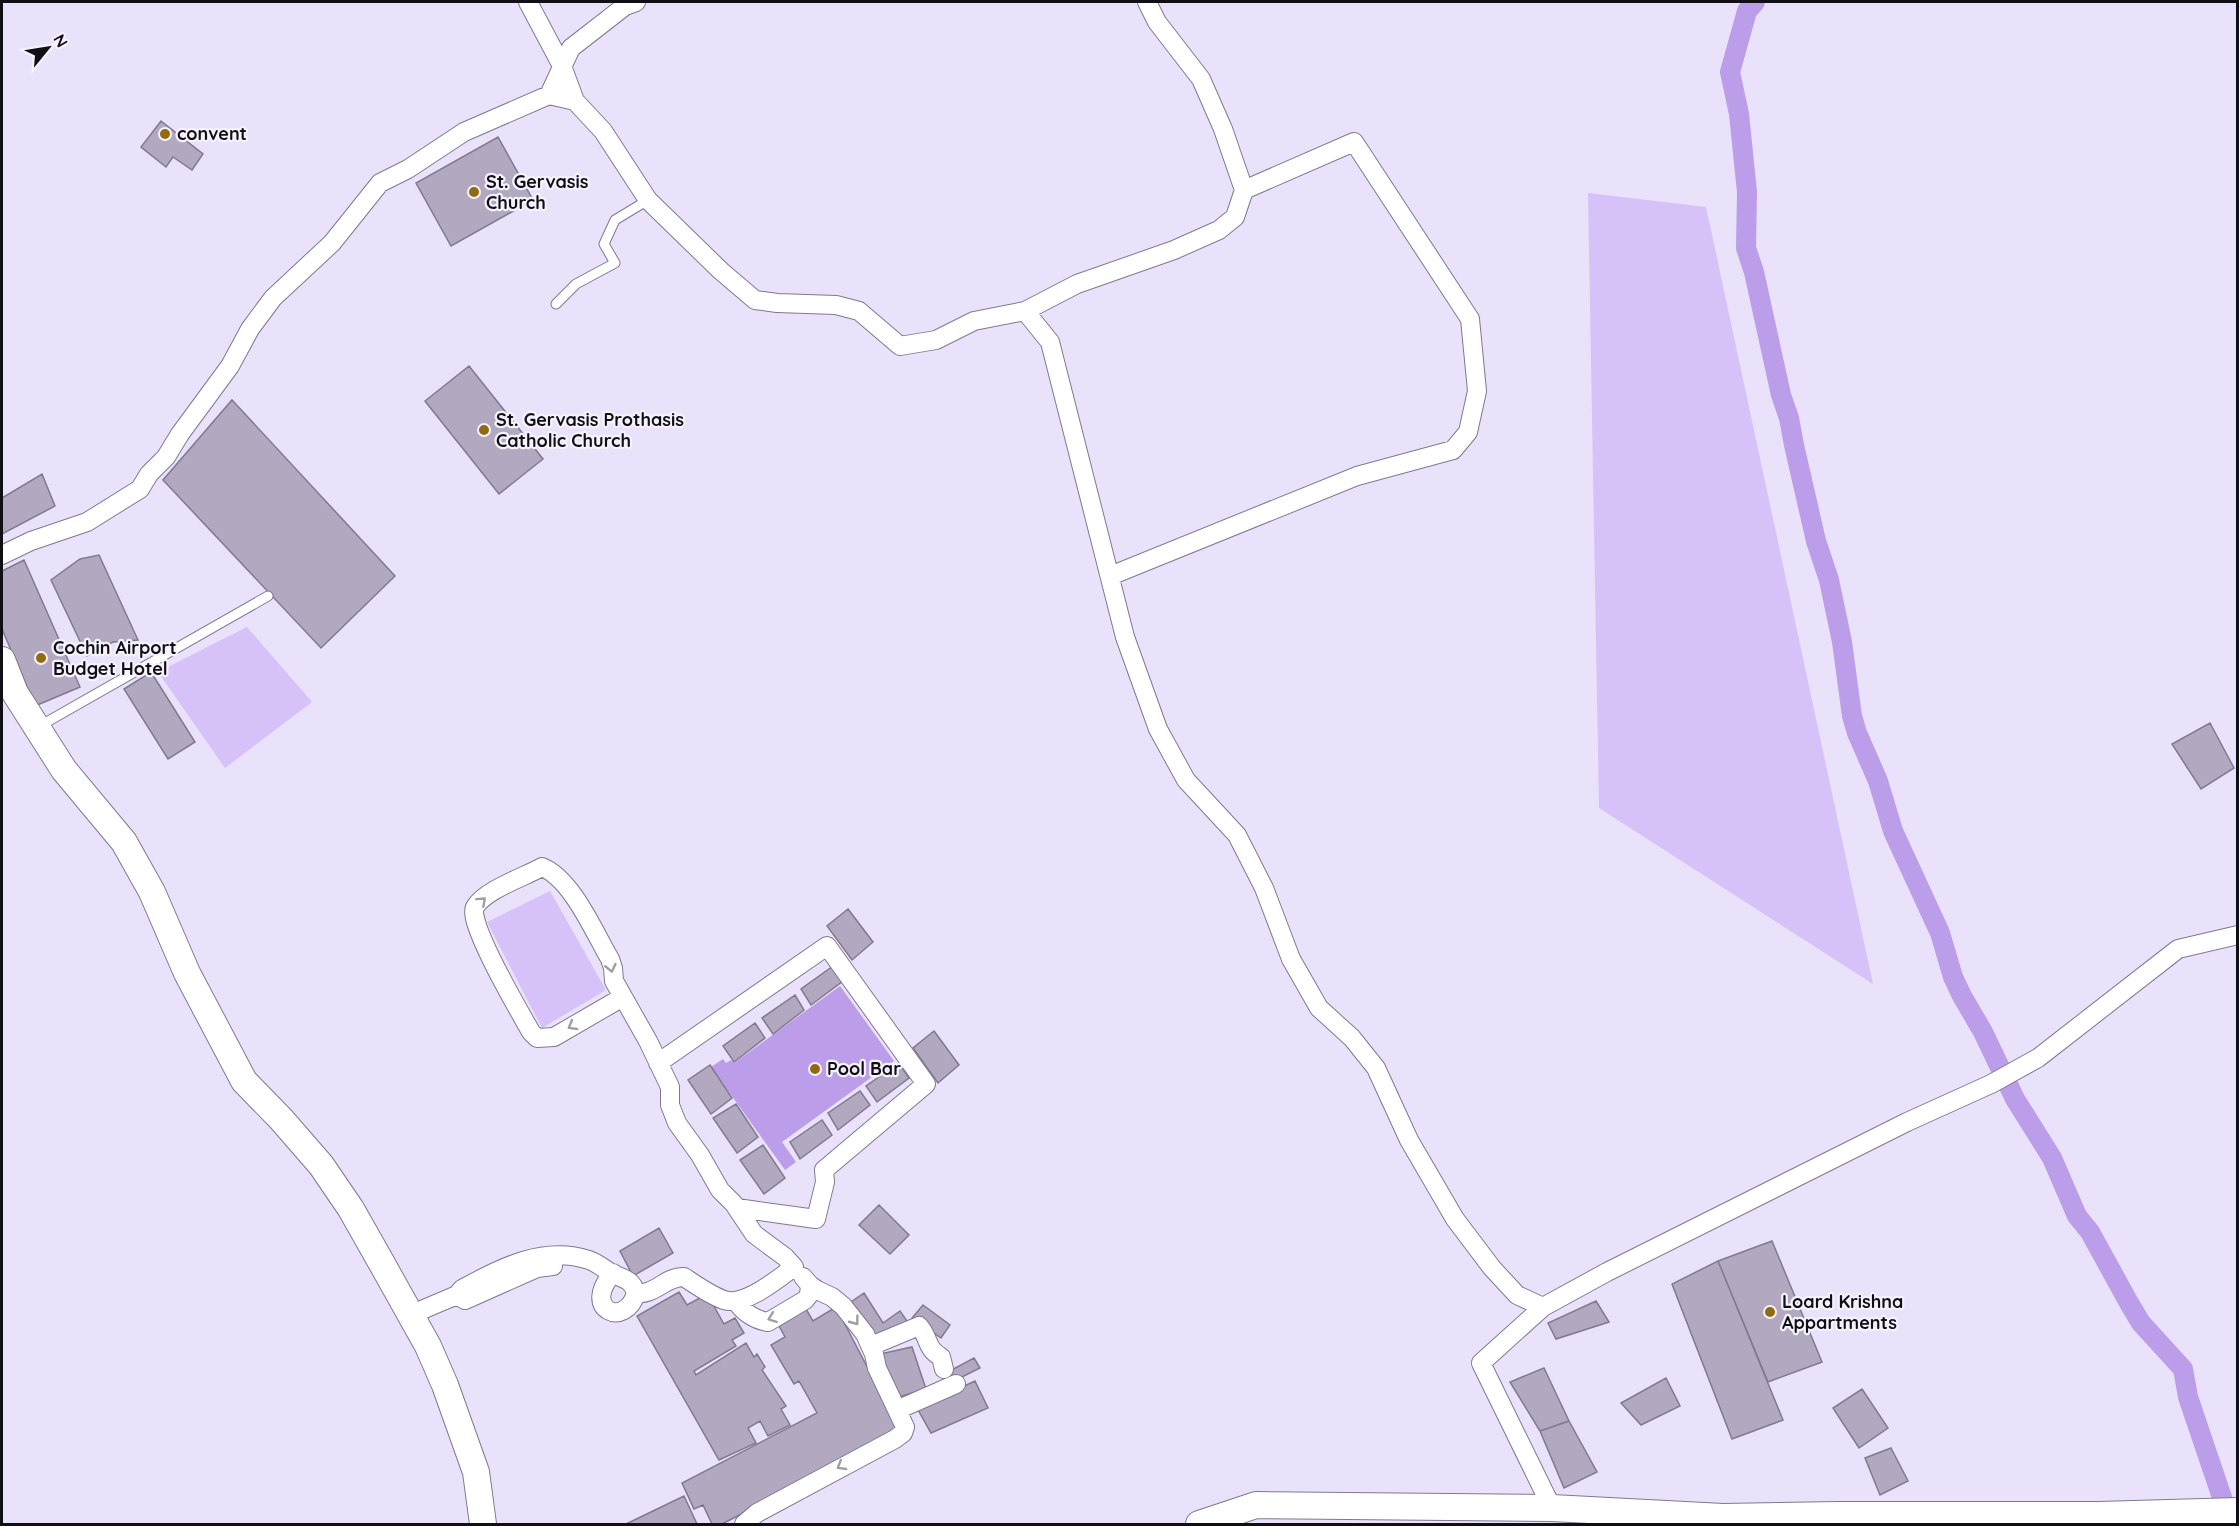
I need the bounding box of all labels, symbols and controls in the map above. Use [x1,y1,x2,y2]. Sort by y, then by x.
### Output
north arrow [18,18,78,78]
text: N [49,30,73,51]
place label: convent [177,122,247,145]
marker: convent [158,127,172,141]
place label: St. Gervasis Church [486,170,589,214]
marker: St. Gervasis Church [467,185,481,199]
place label: St. Gervasis Prothasis Catholic Church [496,408,684,452]
marker: St. Gervasis Prothasis Catholic Church [477,423,491,437]
place label: Cochin Airport Budget Hotel [53,636,177,680]
marker: Cochin Airport Budget Hotel [34,651,48,665]
one-way arrow [475,898,486,909]
one-way arrow [604,963,617,973]
one-way arrow [568,1019,578,1031]
place label: Pool Bar [827,1057,901,1080]
marker: Pool Bar [808,1062,822,1076]
place label: Loard Krishna Appartments [1782,1290,1903,1334]
marker: Loard Krishna Appartments [1763,1305,1777,1319]
one-way arrow [767,1310,777,1323]
one-way arrow [847,1314,858,1325]
one-way arrow [837,1459,847,1471]

